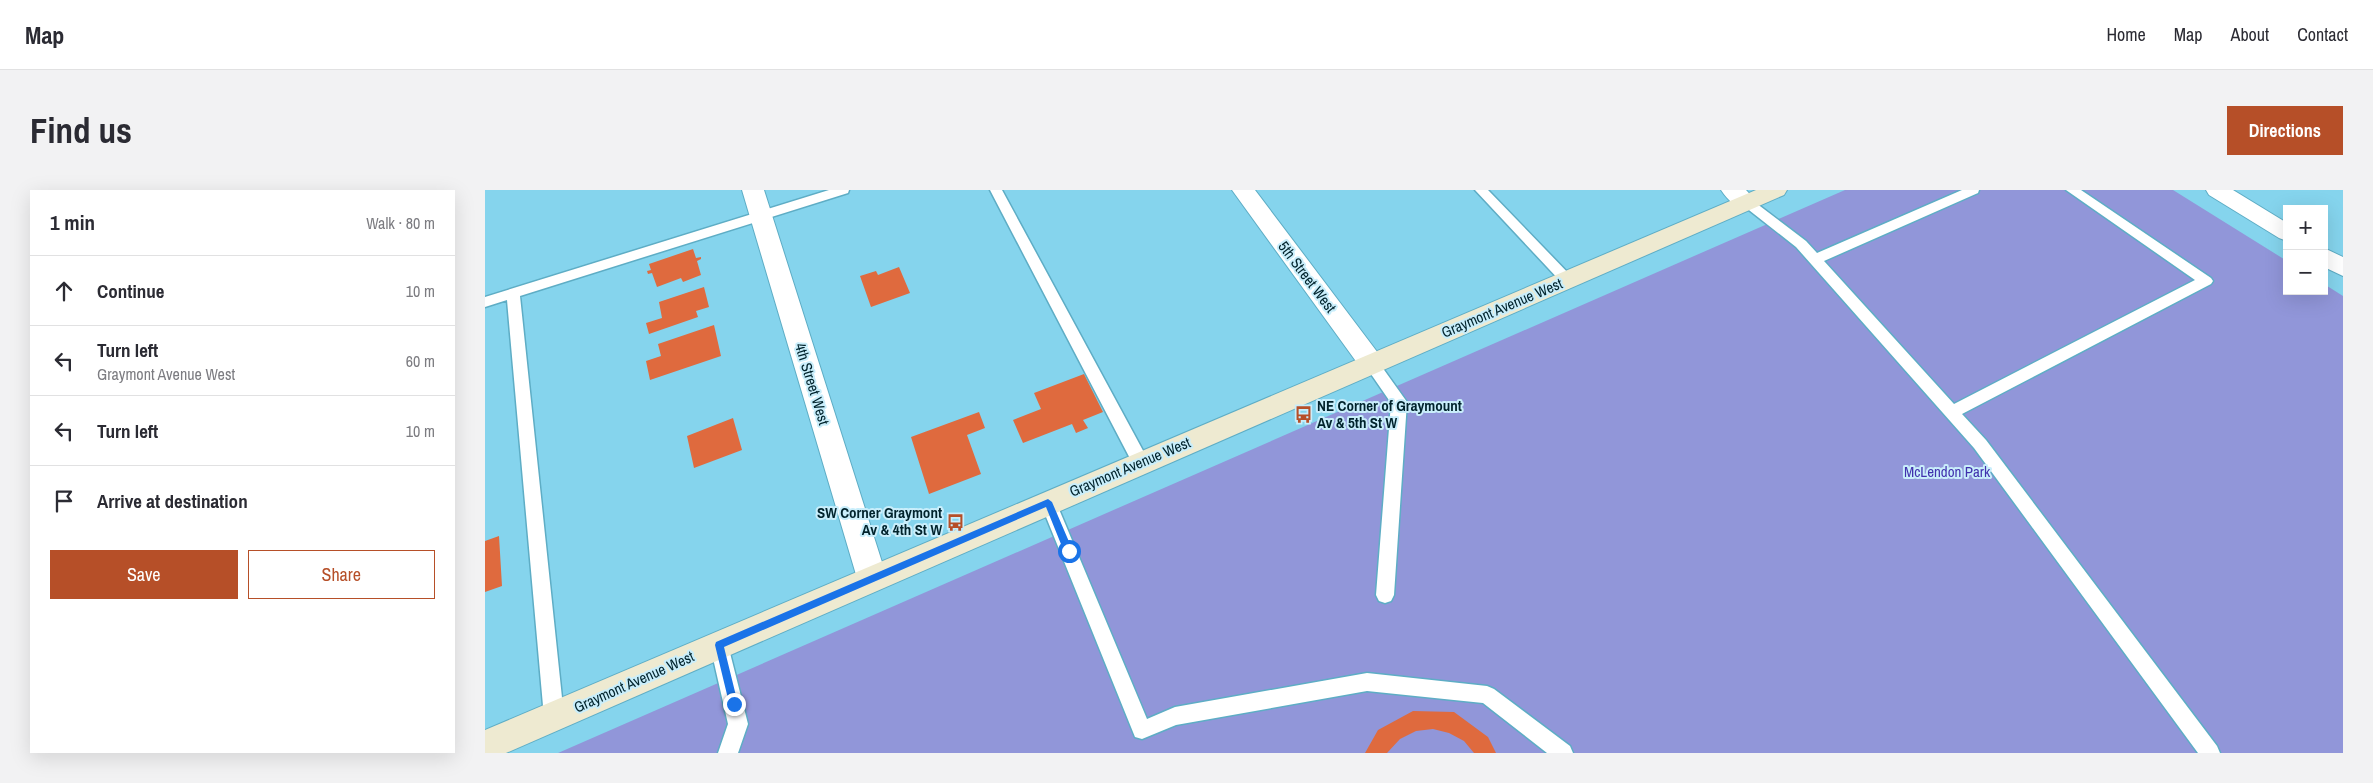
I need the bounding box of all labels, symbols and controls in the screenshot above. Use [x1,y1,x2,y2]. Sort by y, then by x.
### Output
text: Map [25,19,64,51]
text: Home [2106,22,2146,47]
text: Map [2174,22,2203,47]
text: About [2231,22,2269,47]
text: Contact [2297,22,2348,47]
button: Directions [2227,106,2343,155]
text: Find us [30,107,132,154]
map controls [2283,205,2328,295]
button: + [2283,205,2328,250]
text: 1 min [50,208,95,237]
text: Walk · 80 m [366,212,435,234]
street label: 5th Street West [1274,237,1342,317]
button: − [2283,250,2328,295]
street label: Graymont Avenue West [1438,272,1566,343]
icon: ahead [50,277,78,305]
text: Continue [97,278,165,304]
text: 10 m [406,280,435,302]
text: Turn left [97,337,158,363]
street label: 4th Street West [790,340,835,428]
icon: left [50,347,78,375]
text: 60 m [406,350,435,372]
text: Graymont Avenue West [97,363,235,385]
place label: NE Corner of Graymount Av & 5th St W [1317,395,1462,433]
bus stop icon: NE Corner of Graymount Av & 5th St W [1293,405,1313,425]
icon: left [50,417,78,445]
text: Turn left [97,418,158,444]
text: 10 m [406,420,435,442]
street label: Graymont Avenue West [1066,431,1194,502]
park label: McLendon Park [1904,461,1991,482]
icon: arrive [50,487,78,515]
text: Arrive at destination [97,488,248,514]
place label: SW Corner Graymont Av & 4th St W [817,502,942,540]
bus stop icon: SW Corner Graymont Av & 4th St W [946,512,966,532]
route start [1058,540,1081,563]
button: Save [50,550,238,599]
button: Share [248,550,435,599]
street label: Graymont Avenue West [570,645,698,717]
route end [723,693,746,716]

